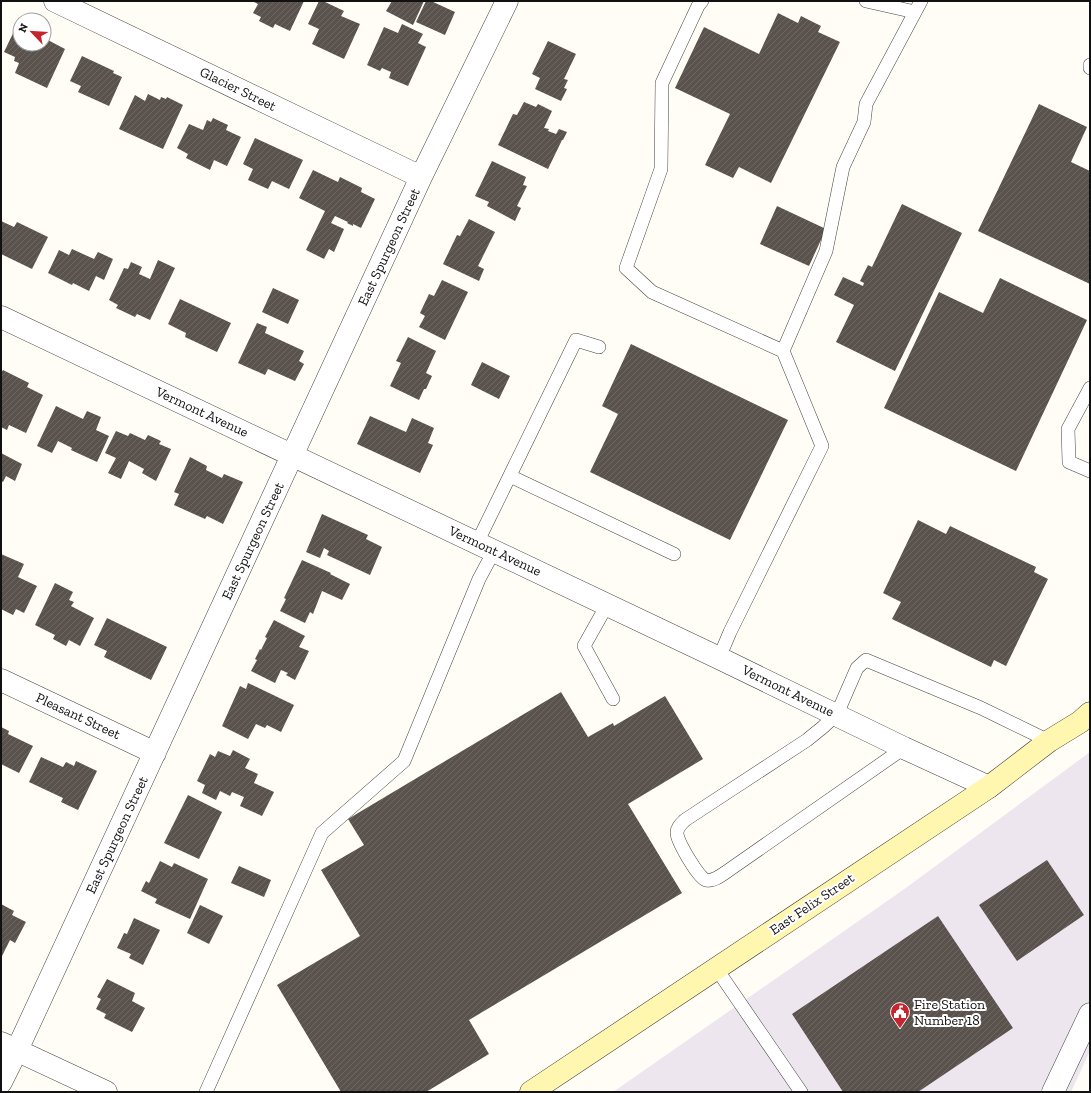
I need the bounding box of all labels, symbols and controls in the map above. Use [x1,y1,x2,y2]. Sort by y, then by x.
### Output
north arrow [12,12,52,52]
text: N [16,21,31,35]
street label: Glacier Street [197,63,280,115]
street label: East Spurgeon Street [354,185,424,309]
street label: Vermont Avenue [152,383,251,441]
street label: East Spurgeon Street [218,479,288,603]
street label: Vermont Avenue [445,522,544,580]
street label: Vermont Avenue [738,661,837,721]
street label: Pleasant Street [33,689,124,743]
street label: East Spurgeon Street [82,773,152,897]
street label: East Felix Street [766,869,858,939]
place label: Fire Station Number 18 [914,996,985,1029]
public building icon: Fire Station Number 18 [889,1001,911,1029]

